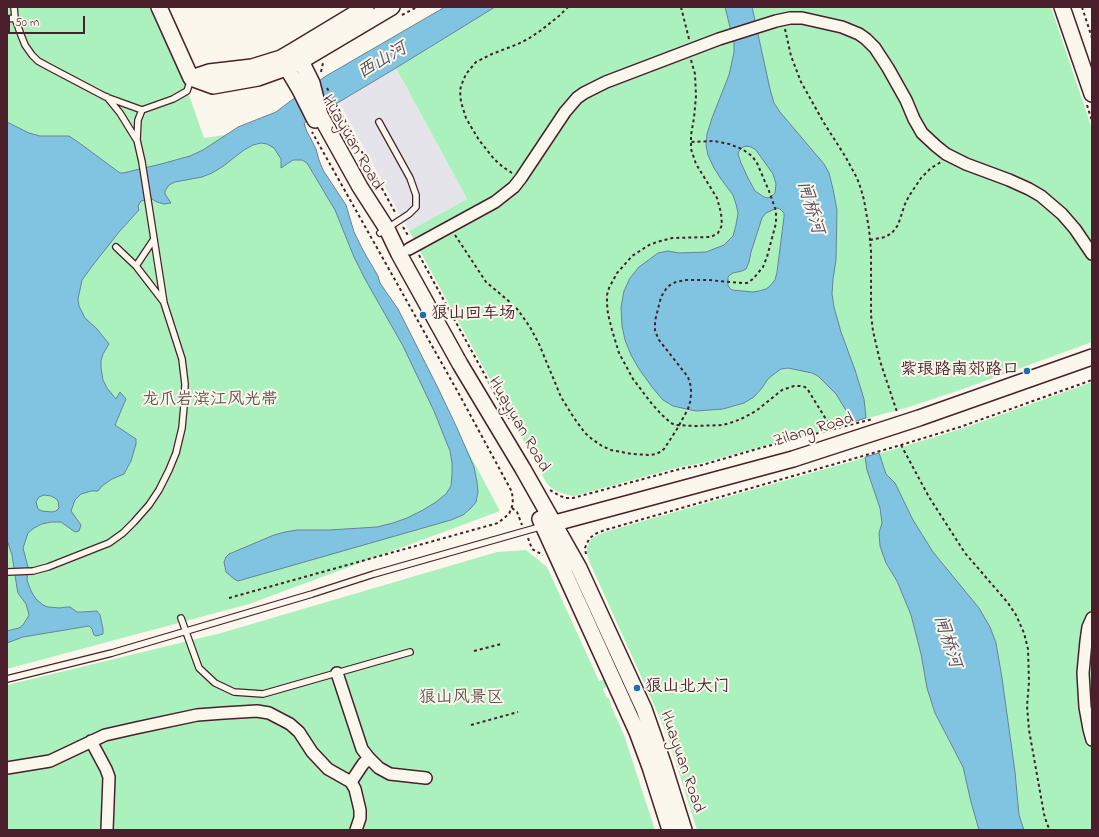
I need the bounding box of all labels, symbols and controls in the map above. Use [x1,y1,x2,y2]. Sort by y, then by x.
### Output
scale bar [10,8,87,34]
text: 50 m [15,14,39,32]
water label: 西山河 [354,39,412,85]
street label: Huayuan Road [316,92,386,194]
water label: 闸桥河 [791,179,827,237]
place label: 狼山回车场 [431,305,516,325]
marker: 狼山回车场 [418,310,428,320]
place label: 紫琅路南郊路口 [900,361,1019,381]
marker: 紫琅路南郊路口 [1022,366,1032,376]
street label: Huayuan Road [483,374,553,476]
park label: 龙爪岩滨江风光带 [142,391,278,411]
street label: Zilang Road [772,409,856,453]
water label: 闸桥河 [927,613,965,671]
place label: 狼山北大门 [645,678,730,698]
marker: 狼山北大门 [632,683,642,693]
park label: 狼山风景区 [419,689,503,709]
street label: Huayuan Road [654,708,708,816]

